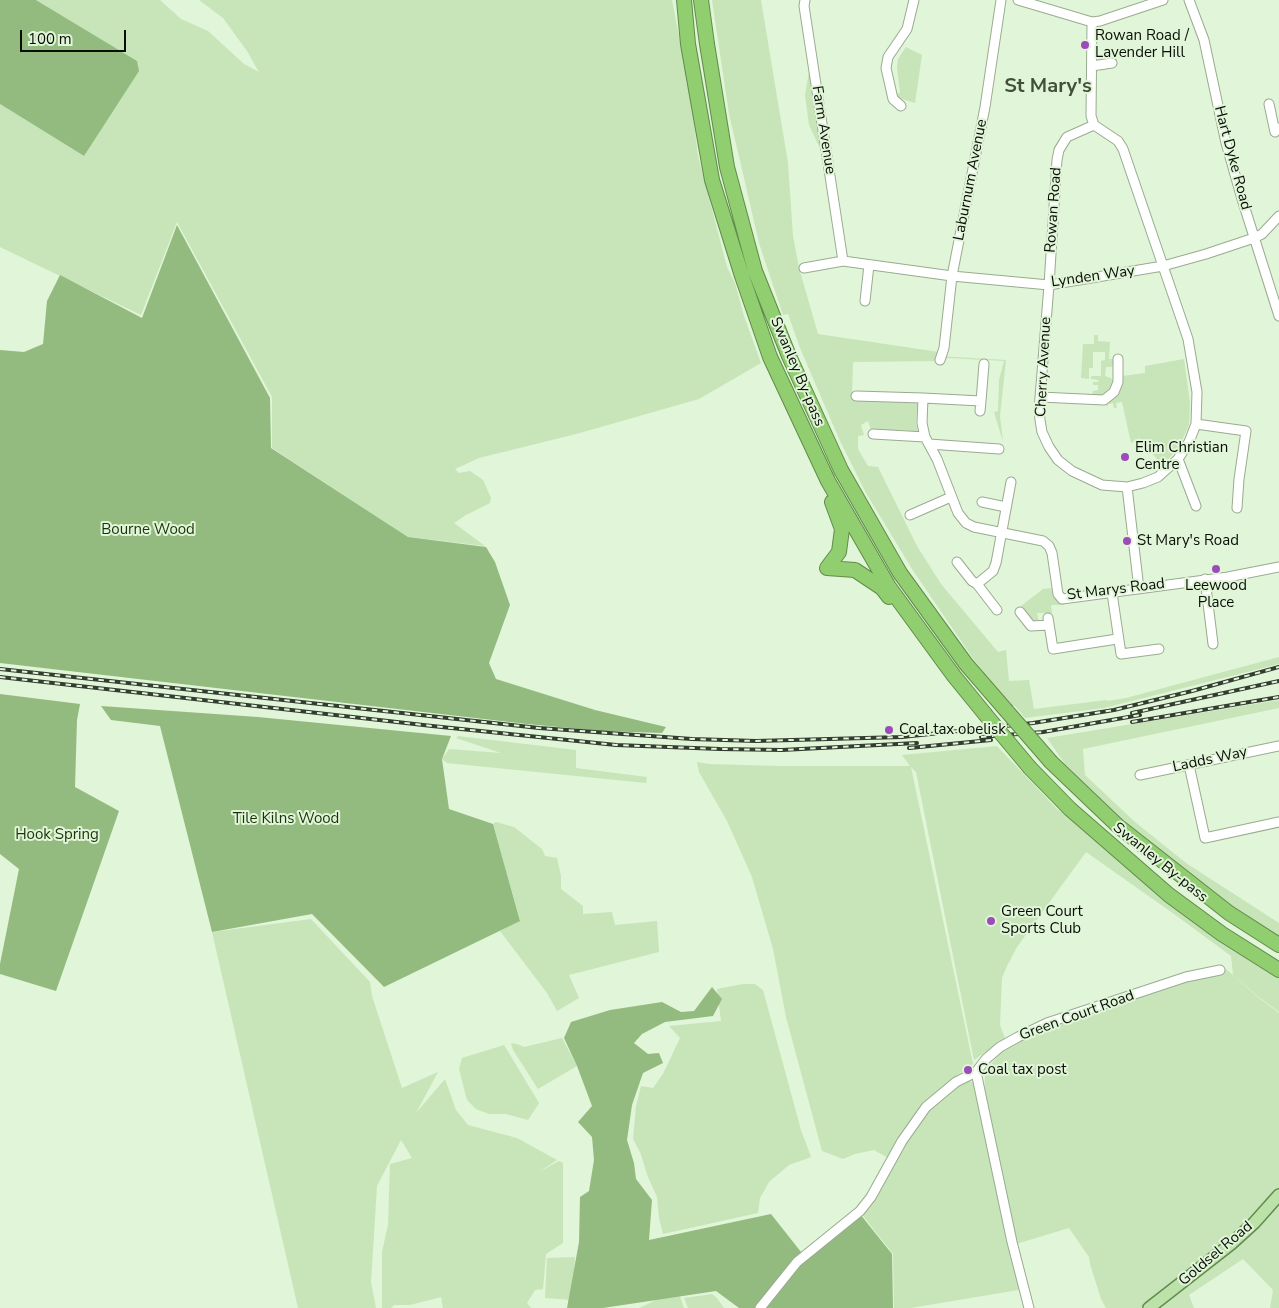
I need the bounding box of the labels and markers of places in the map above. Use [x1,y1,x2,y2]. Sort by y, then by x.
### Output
place label: Rowan Road / Lavender Hill [1095,27,1189,62]
marker: Rowan Road / Lavender Hill [1079,39,1091,51]
place label: Elim Christian Centre [1135,439,1228,474]
marker: Elim Christian Centre [1119,451,1131,463]
place label: St Mary's Road [1137,532,1239,550]
marker: St Mary's Road [1121,535,1133,547]
marker: Leewood Place [1210,563,1222,575]
place label: Leewood Place [1185,577,1247,612]
place label: Coal tax obelisk [899,721,1006,739]
marker: Coal tax obelisk [883,724,895,736]
place label: Green Court Sports Club [1001,903,1083,938]
marker: Green Court Sports Club [985,915,997,927]
place label: Coal tax post [978,1061,1067,1079]
marker: Coal tax post [962,1064,974,1076]

